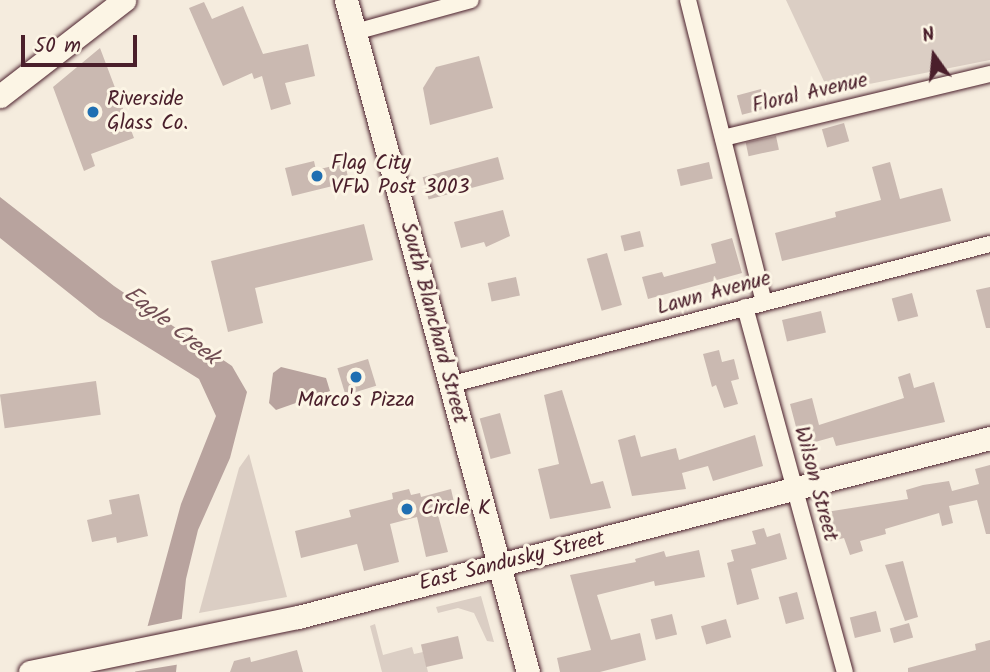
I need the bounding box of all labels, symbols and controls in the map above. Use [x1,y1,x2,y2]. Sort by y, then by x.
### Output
text: N [919,20,938,52]
scale bar [24,21,140,65]
north arrow [899,21,969,91]
text: 50 m [34,30,81,63]
street label: Floral Avenue [750,68,870,120]
place label: Riverside Glass Co. [107,87,188,137]
marker: Riverside Glass Co. [85,104,101,120]
place label: Flag City VFW Post 3003 [331,151,469,201]
marker: Flag City VFW Post 3003 [309,168,325,184]
street label: South Blanchard Street [394,219,472,427]
street label: Lawn Avenue [654,267,774,321]
water label: Eagle Creek [118,280,224,372]
marker: Marco's Pizza [348,369,364,385]
place label: Marco's Pizza [297,388,415,414]
street label: Wilson Street [788,424,842,544]
place label: Circle K [421,496,490,522]
marker: Circle K [399,501,415,517]
street label: East Sandusky Street [416,527,608,597]

